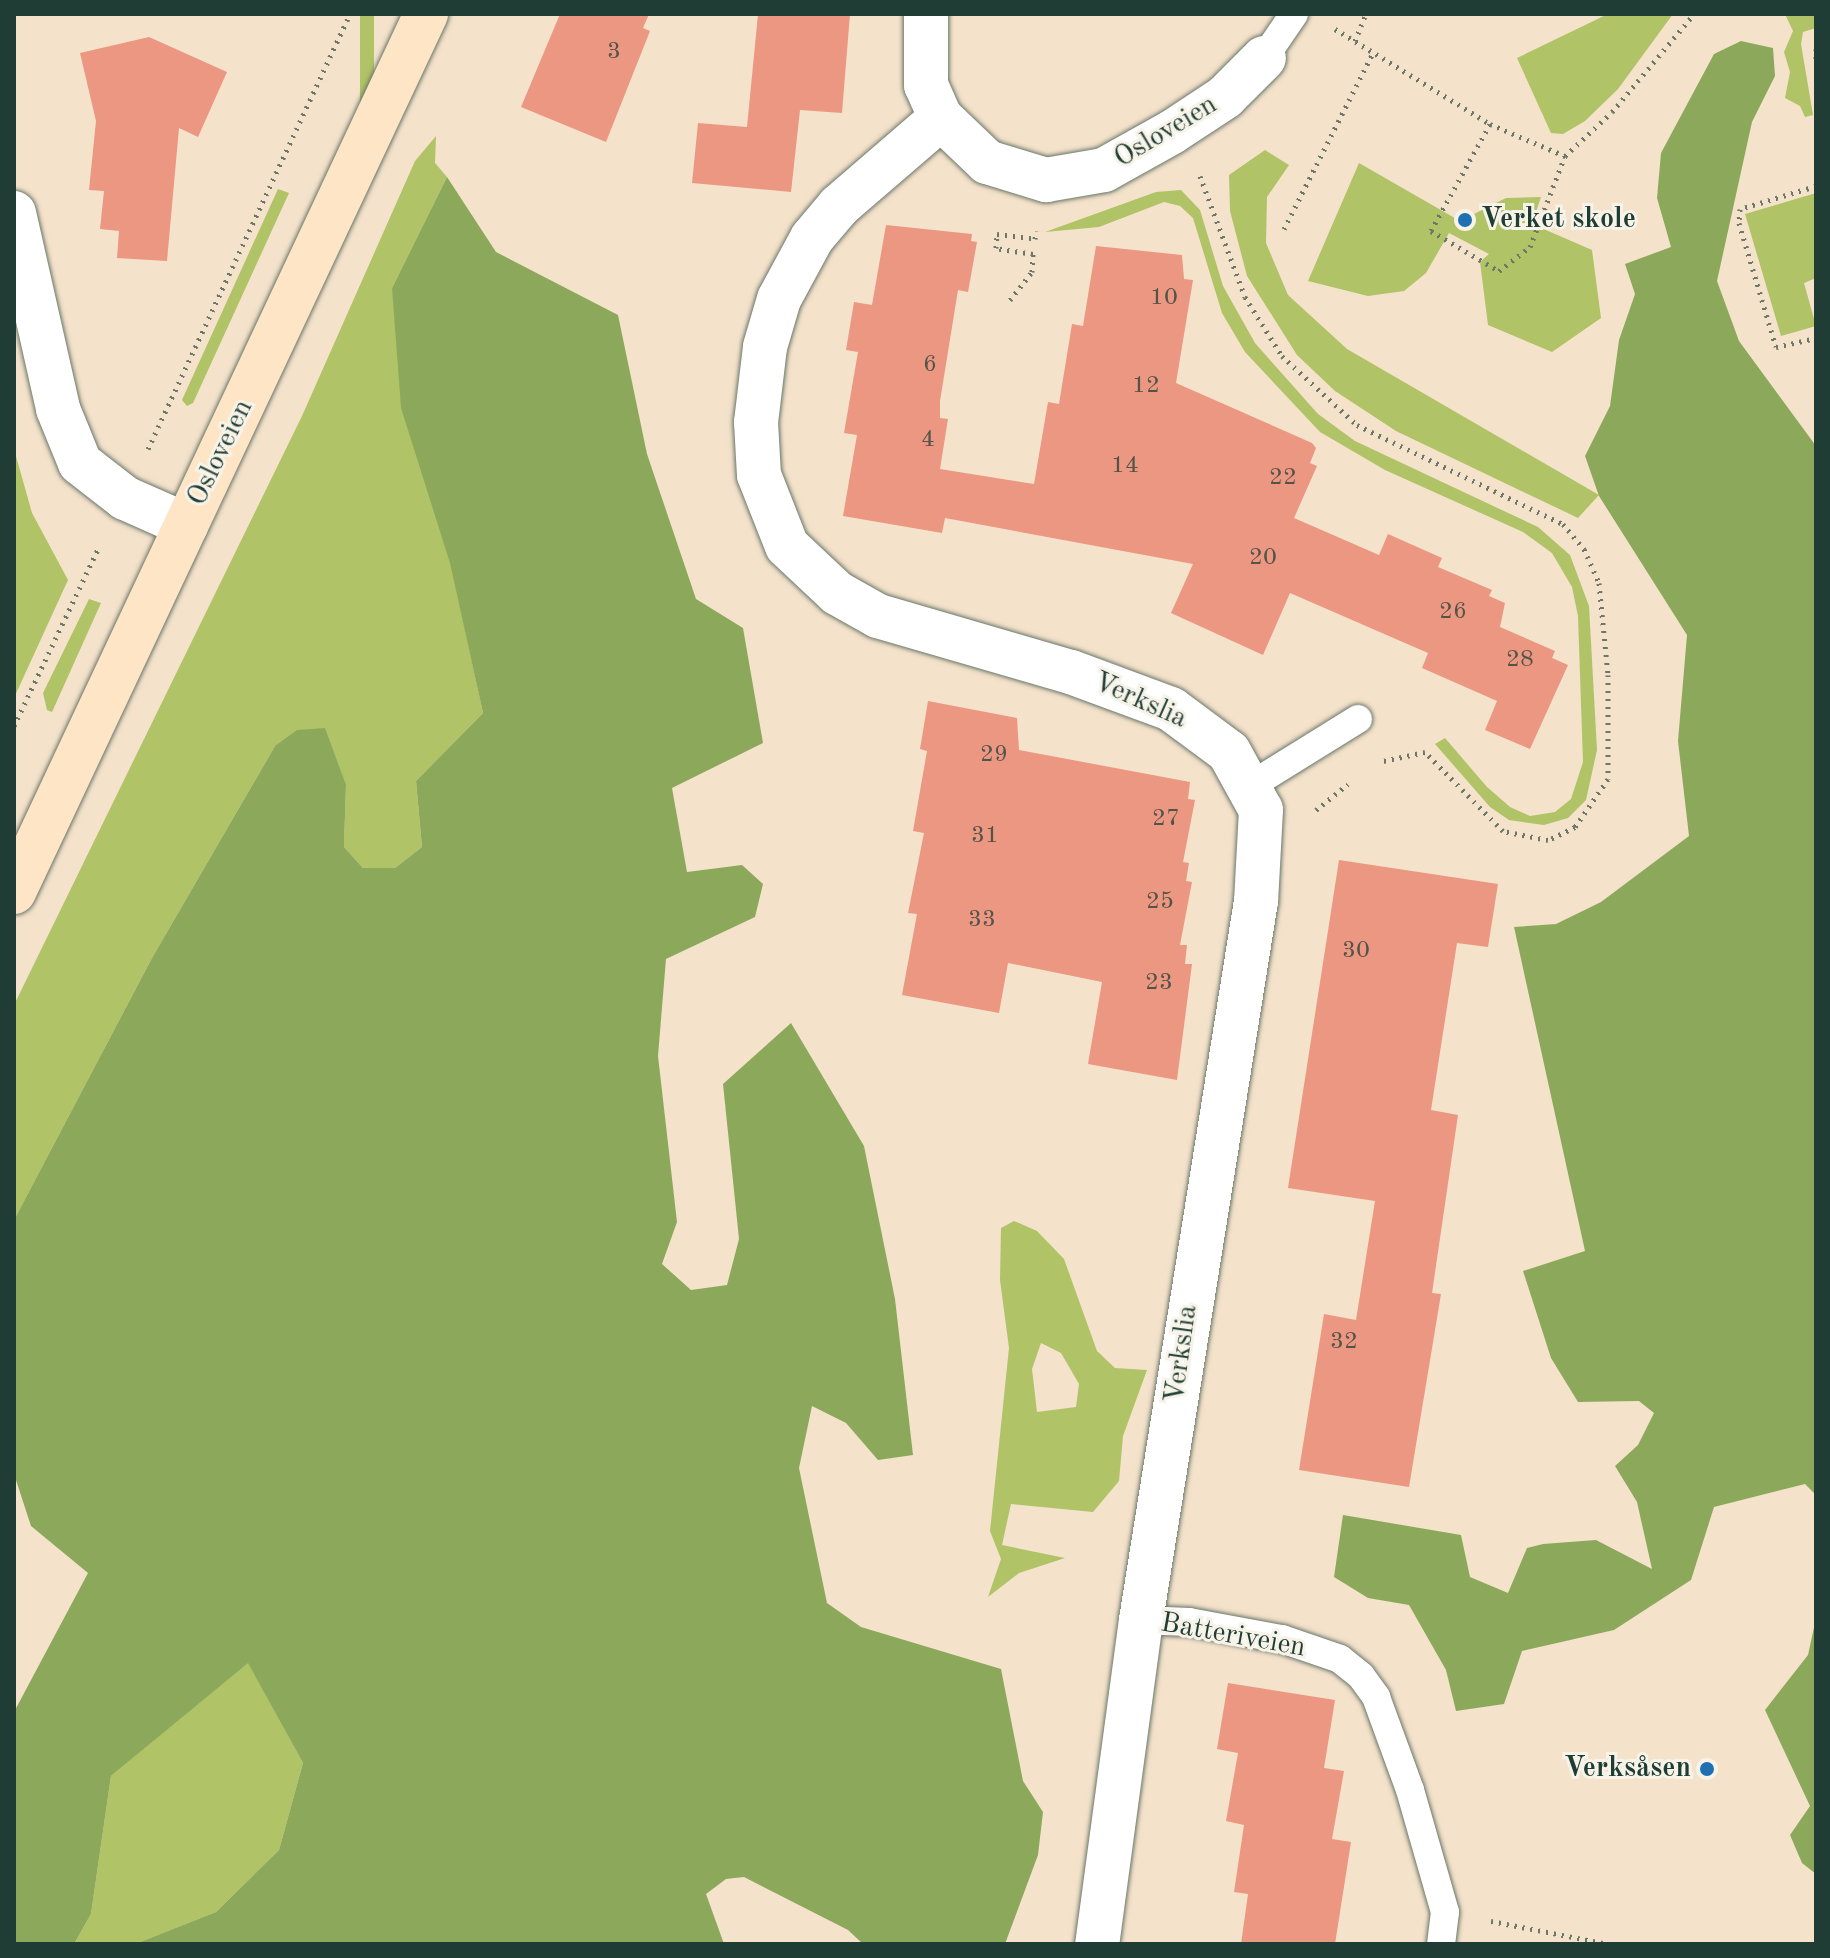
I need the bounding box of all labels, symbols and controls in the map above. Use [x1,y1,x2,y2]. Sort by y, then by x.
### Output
house number: 3 [607,39,621,67]
street label: Osloveien [1109,88,1223,176]
place label: Verket skole [1481,203,1636,237]
marker: Verket skole [1456,211,1474,229]
house number: 10 [1150,285,1178,313]
house number: 6 [923,352,937,380]
house number: 12 [1132,373,1160,401]
street label: Osloveien [181,394,261,512]
house number: 4 [921,427,935,455]
house number: 14 [1111,453,1139,481]
house number: 22 [1269,465,1297,493]
house number: 20 [1249,545,1277,573]
house number: 26 [1439,599,1467,627]
house number: 28 [1506,647,1534,675]
street label: Verkslia [1088,666,1192,736]
house number: 29 [980,742,1008,770]
house number: 27 [1152,806,1180,834]
house number: 31 [971,823,999,851]
house number: 25 [1146,889,1174,917]
house number: 33 [968,907,996,935]
house number: 30 [1342,938,1370,966]
house number: 23 [1145,970,1173,998]
street label: Verkslia [1158,1303,1206,1405]
house number: 32 [1330,1329,1358,1357]
street label: Batteriveien [1158,1607,1308,1665]
place label: Verksåsen [1564,1752,1691,1786]
marker: Verksåsen [1698,1760,1716,1778]

